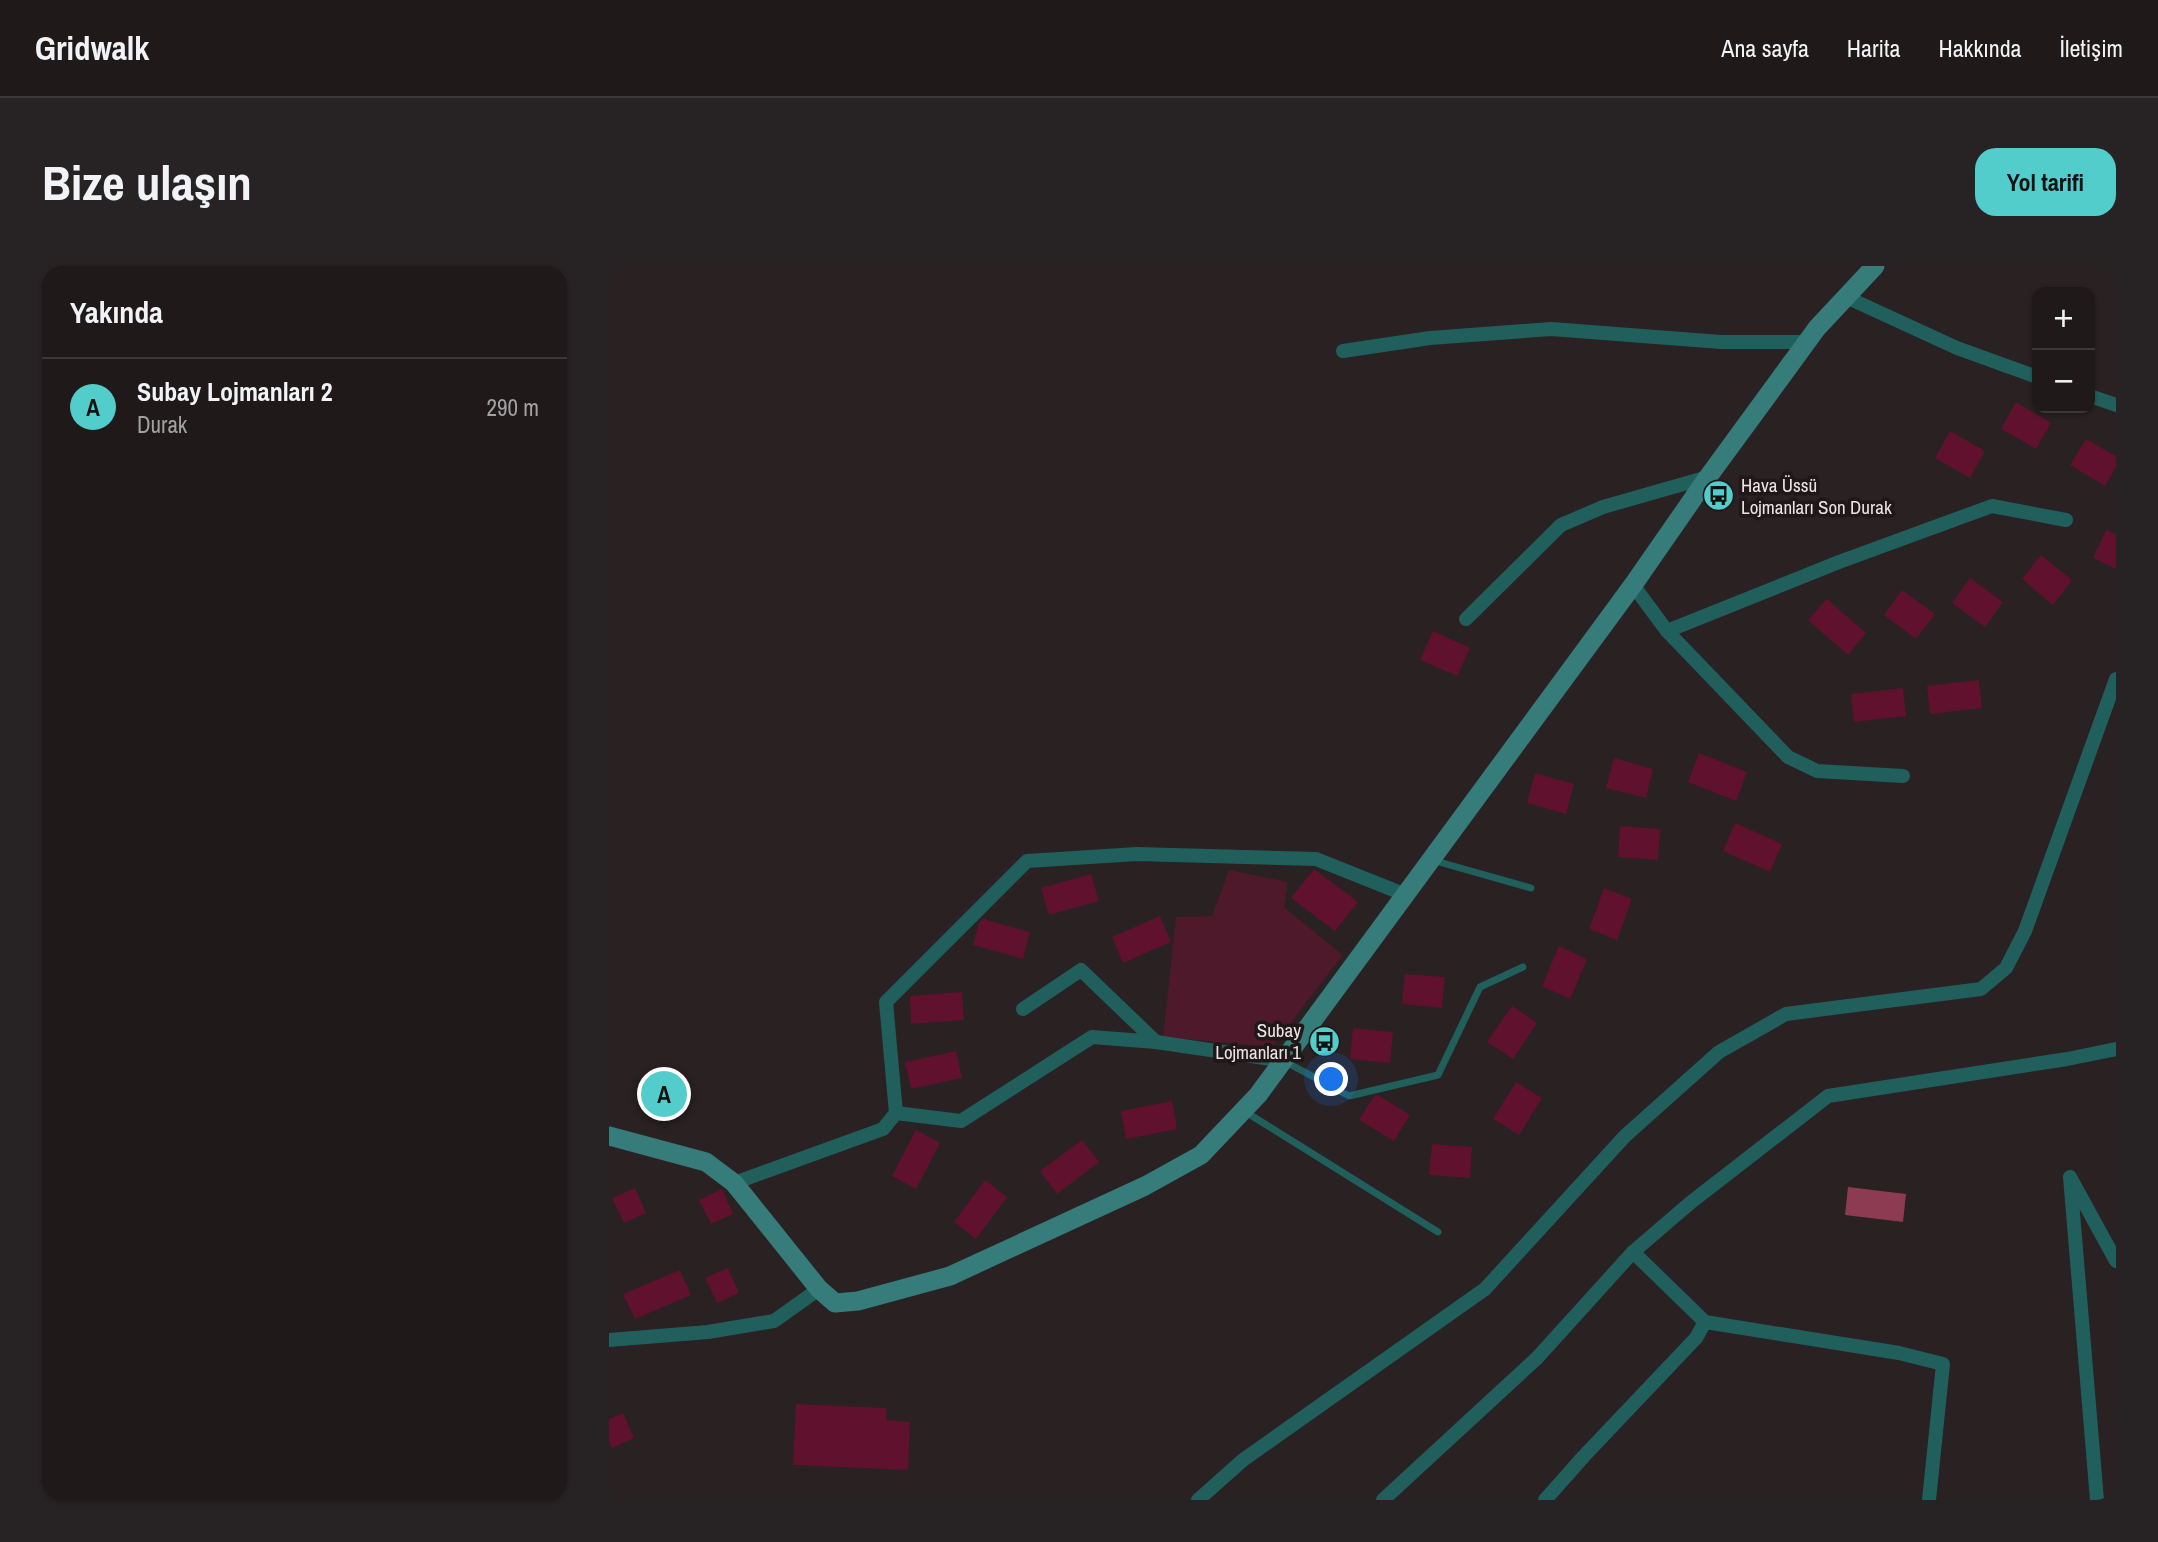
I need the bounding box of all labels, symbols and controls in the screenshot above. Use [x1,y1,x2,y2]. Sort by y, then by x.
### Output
text: Gridwalk [35,26,149,70]
text: Ana sayfa [1721,32,1809,64]
text: Harita [1847,32,1900,64]
text: Hakkında [1938,32,2022,64]
text: İletişim [2060,32,2123,64]
button: Yol tarifi [1975,148,2116,216]
text: Bize ulaşın [42,149,252,215]
map controls [2032,287,2095,413]
button: + [2032,287,2095,350]
text: Yakında [70,292,163,332]
button: − [2032,350,2095,413]
text: Subay Lojmanları 2 [137,374,333,409]
text: A [86,392,100,423]
text: 290 m [487,392,539,423]
text: Durak [137,409,187,440]
place label: Hava Üssü Lojmanları Son Durak [1741,472,1892,520]
bus stop icon: Hava Üssü Lojmanları Son Durak [1701,479,1735,513]
place label: Subay Lojmanları 1 [1215,1017,1301,1065]
bus stop icon: Subay Lojmanları 1 [1307,1024,1341,1058]
your location [1314,1062,1348,1096]
pin: A [641,1068,687,1120]

